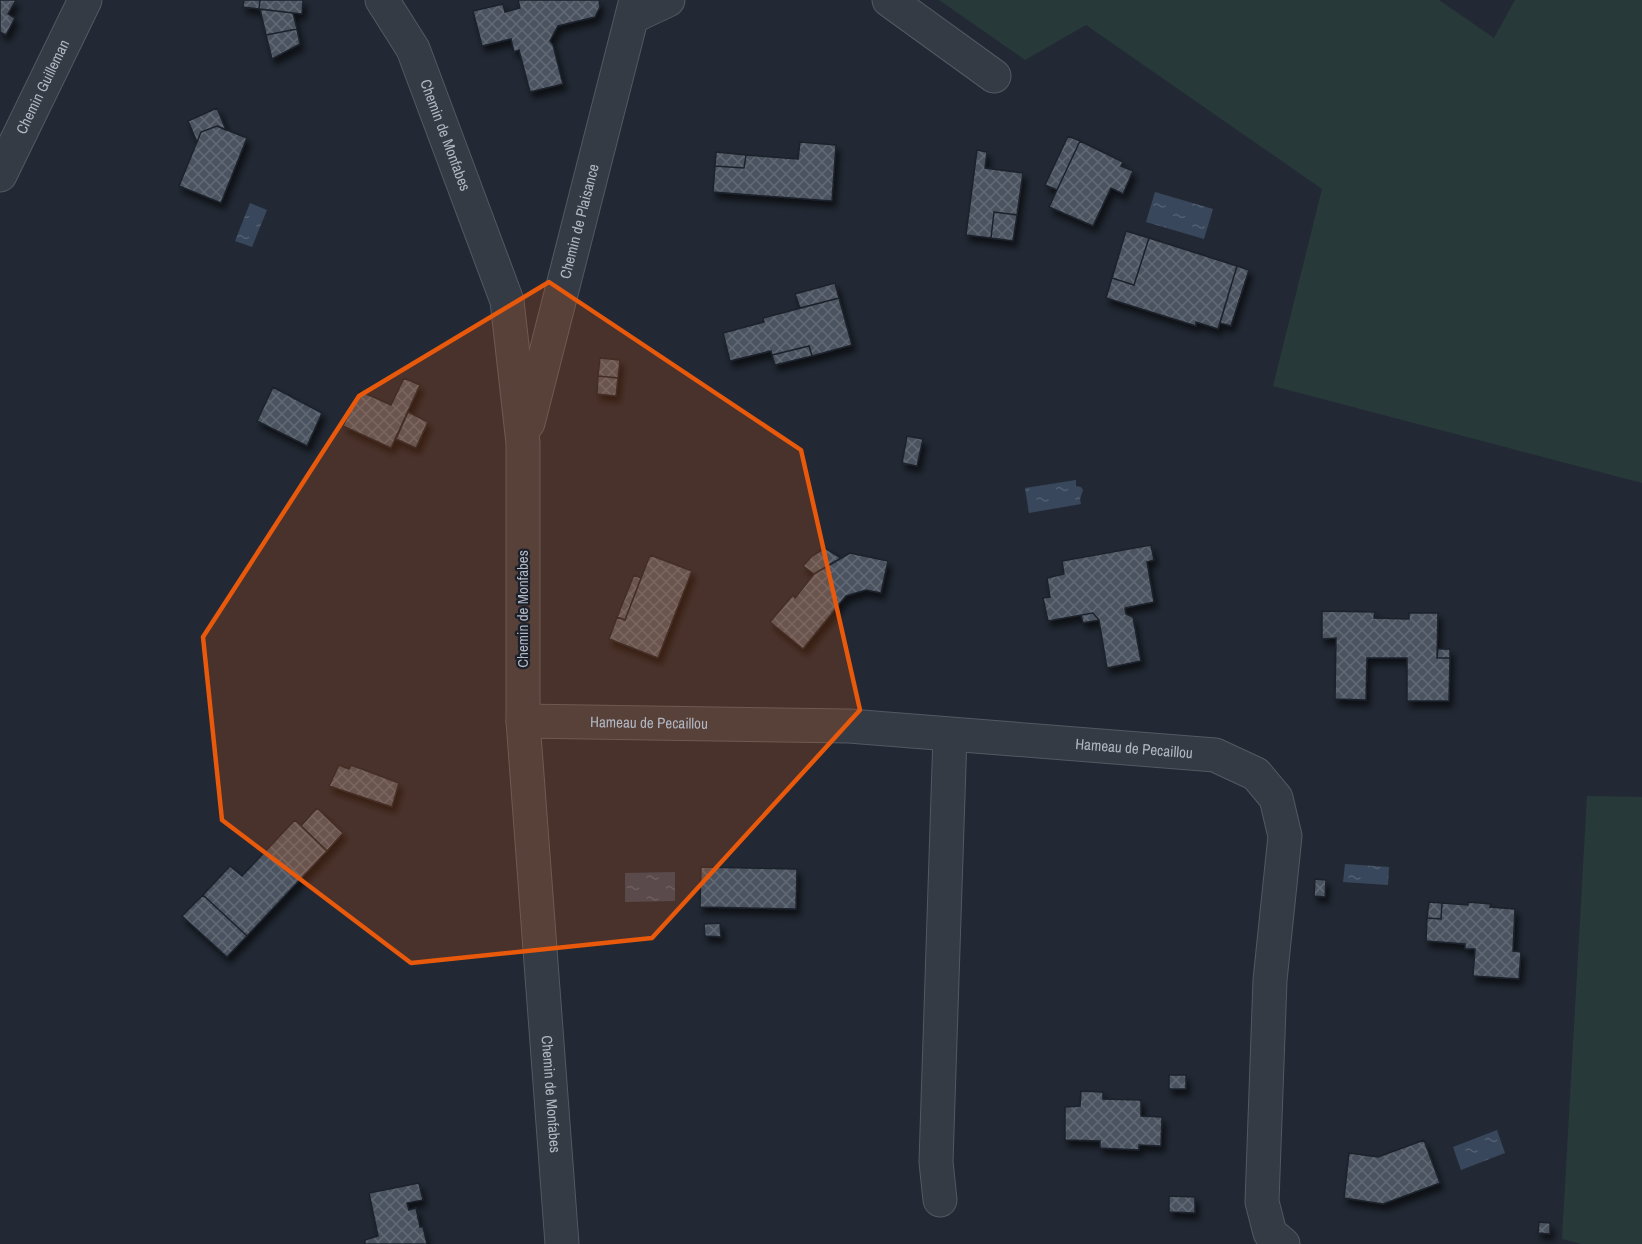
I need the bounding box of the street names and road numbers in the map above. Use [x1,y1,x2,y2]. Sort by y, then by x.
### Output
street label: Chemin Guilleman [11,36,74,137]
street label: Chemin de Monfabes [415,76,476,194]
street label: Chemin de Plaisance [554,162,604,281]
street label: Chemin de Monfabes [512,550,533,668]
street label: Hameau de Pecaillou [590,711,708,734]
street label: Hameau de Pecaillou [1075,733,1194,763]
street label: Chemin de Monfabes [536,1035,566,1154]

